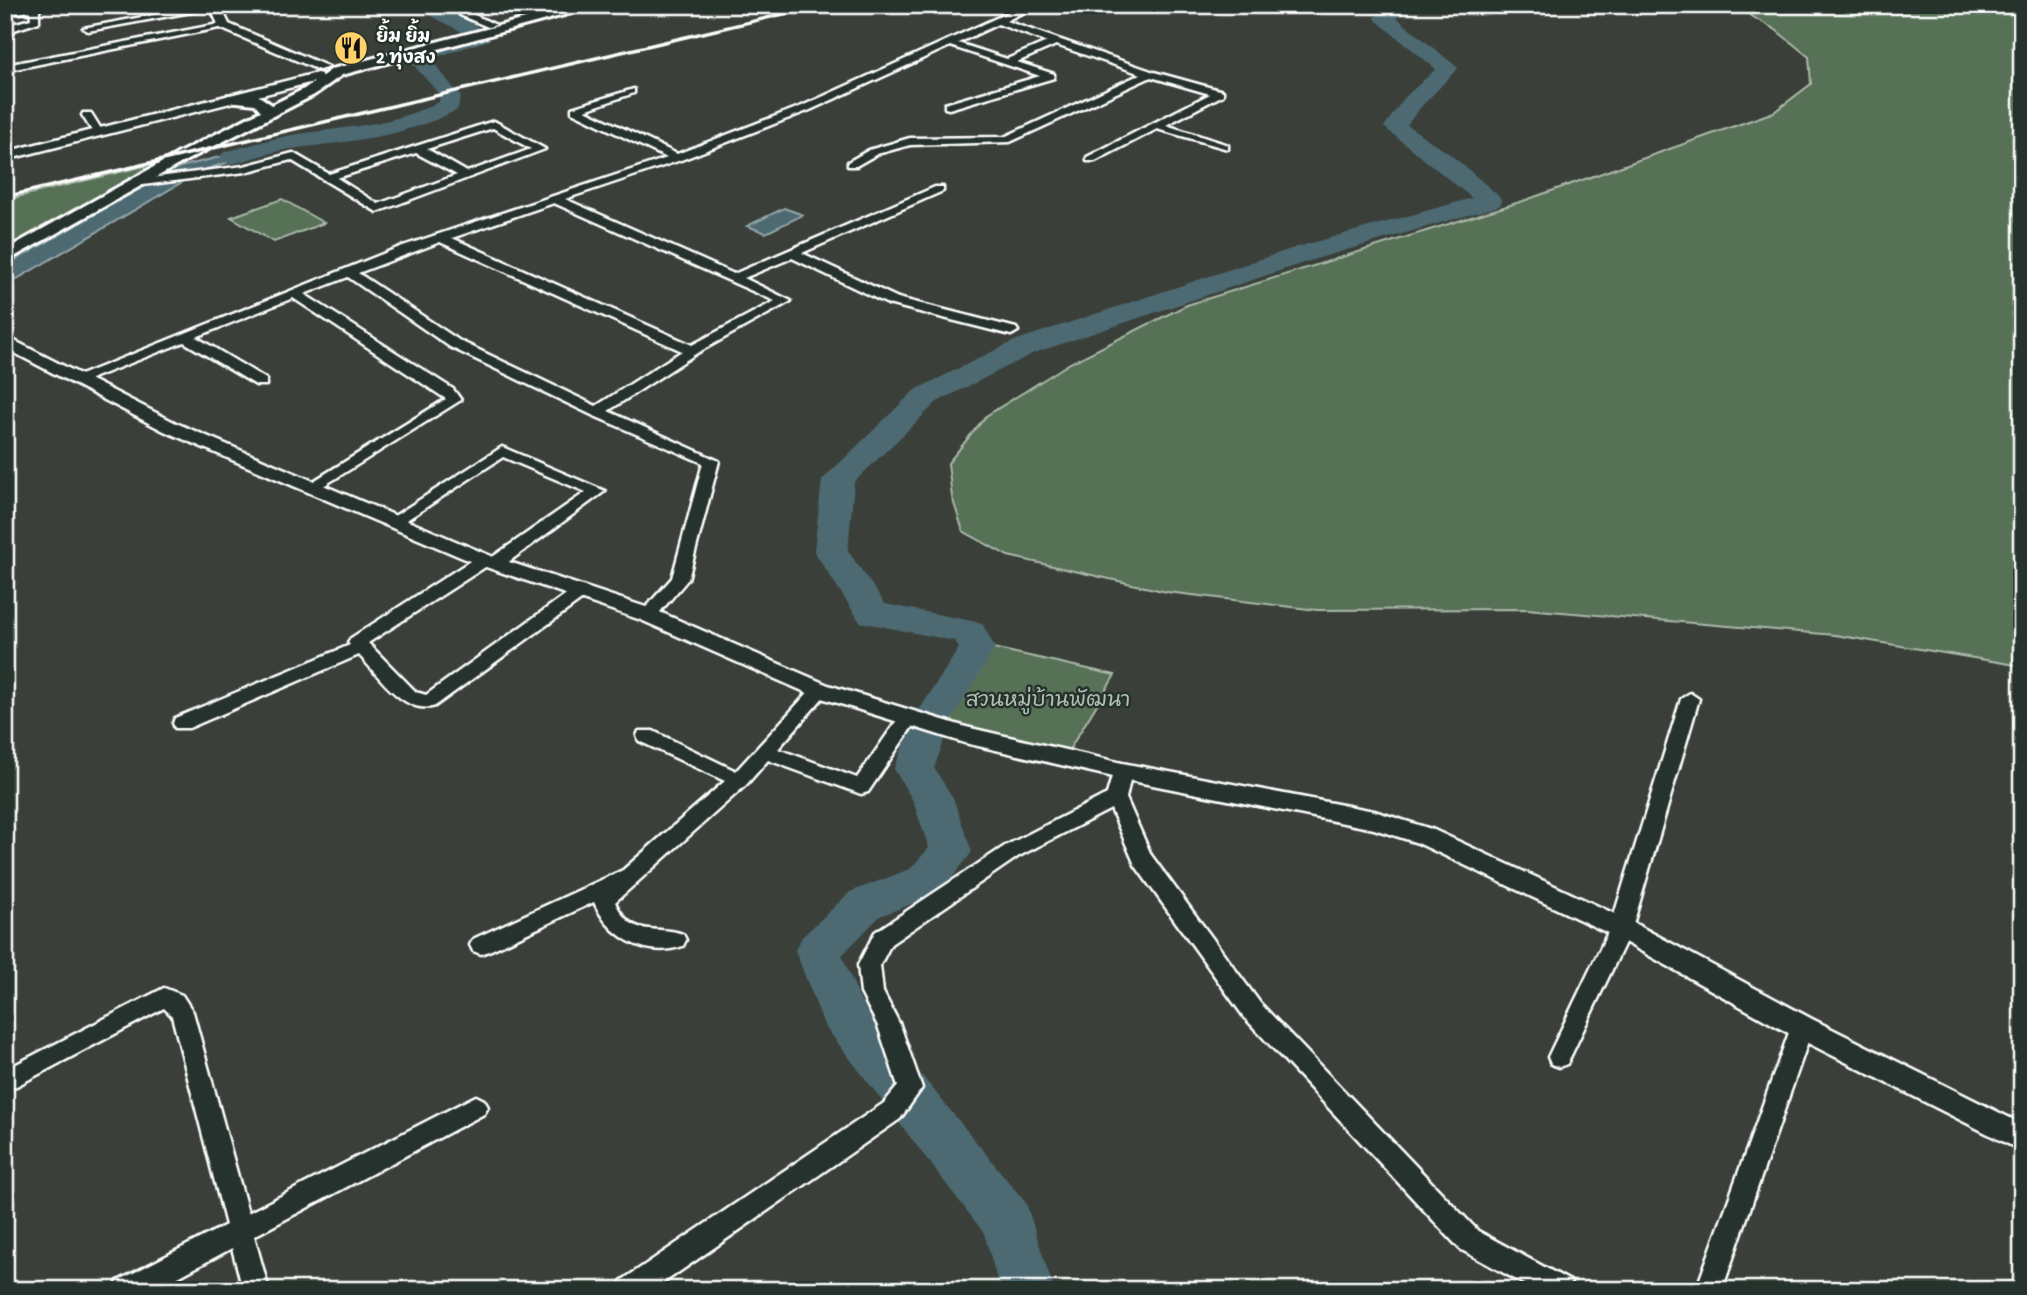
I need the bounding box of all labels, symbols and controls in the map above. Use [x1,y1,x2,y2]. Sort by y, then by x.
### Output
place label: ยิ้ม ยิ้ม 2 ทุ่งสง [376,18,436,70]
restaurant icon: ยิ้ม ยิ้ม 2 ทุ่งสง [332,29,370,67]
park label: สวนหมู่บ้านพัฒนา [966,686,1130,715]

